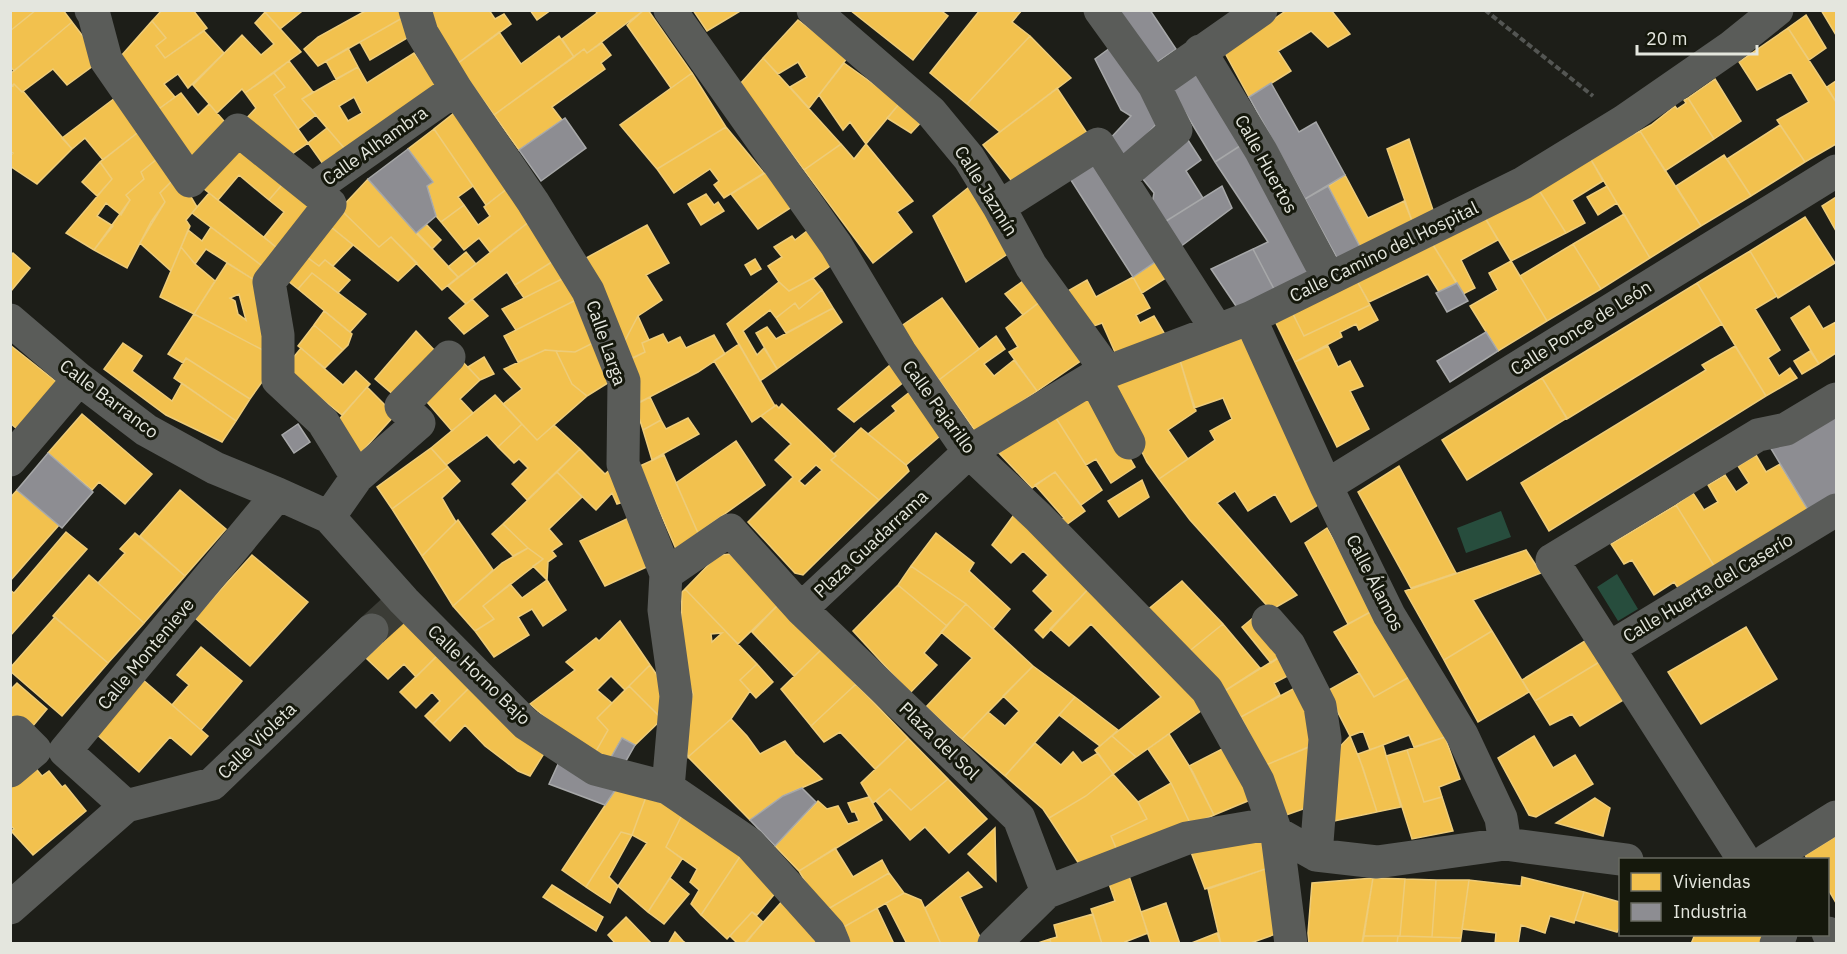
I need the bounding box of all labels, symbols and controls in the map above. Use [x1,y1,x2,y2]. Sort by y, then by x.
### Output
scale bar [1637,18,1757,56]
text: 20 m [1646,27,1688,50]
street label: Calle Alhambra [318,101,432,190]
street label: Calle Huertos [1230,110,1303,217]
street label: Calle Jazmín [950,141,1023,240]
street label: Calle Camino del Hospital [1286,196,1482,307]
street label: Calle Ponce de León [1506,275,1656,380]
street label: Calle Larga [581,297,632,389]
street label: Calle Barranco [55,354,163,443]
street label: Calle Pajarillo [898,355,981,458]
street label: Plaza Guadarrama [809,484,933,603]
street label: Calle Huerta del Caserío [1619,528,1797,647]
street label: Calle Álamos [1341,531,1410,635]
street label: Calle Montenieve [92,593,199,714]
street label: Calle Horno Bajo [423,620,536,730]
street label: Calle Violeta [212,697,301,784]
street label: Plaza del Sol [894,697,984,785]
legend [1619,858,1829,936]
text: Viviendas [1673,870,1751,893]
text: Industria [1673,900,1747,923]

